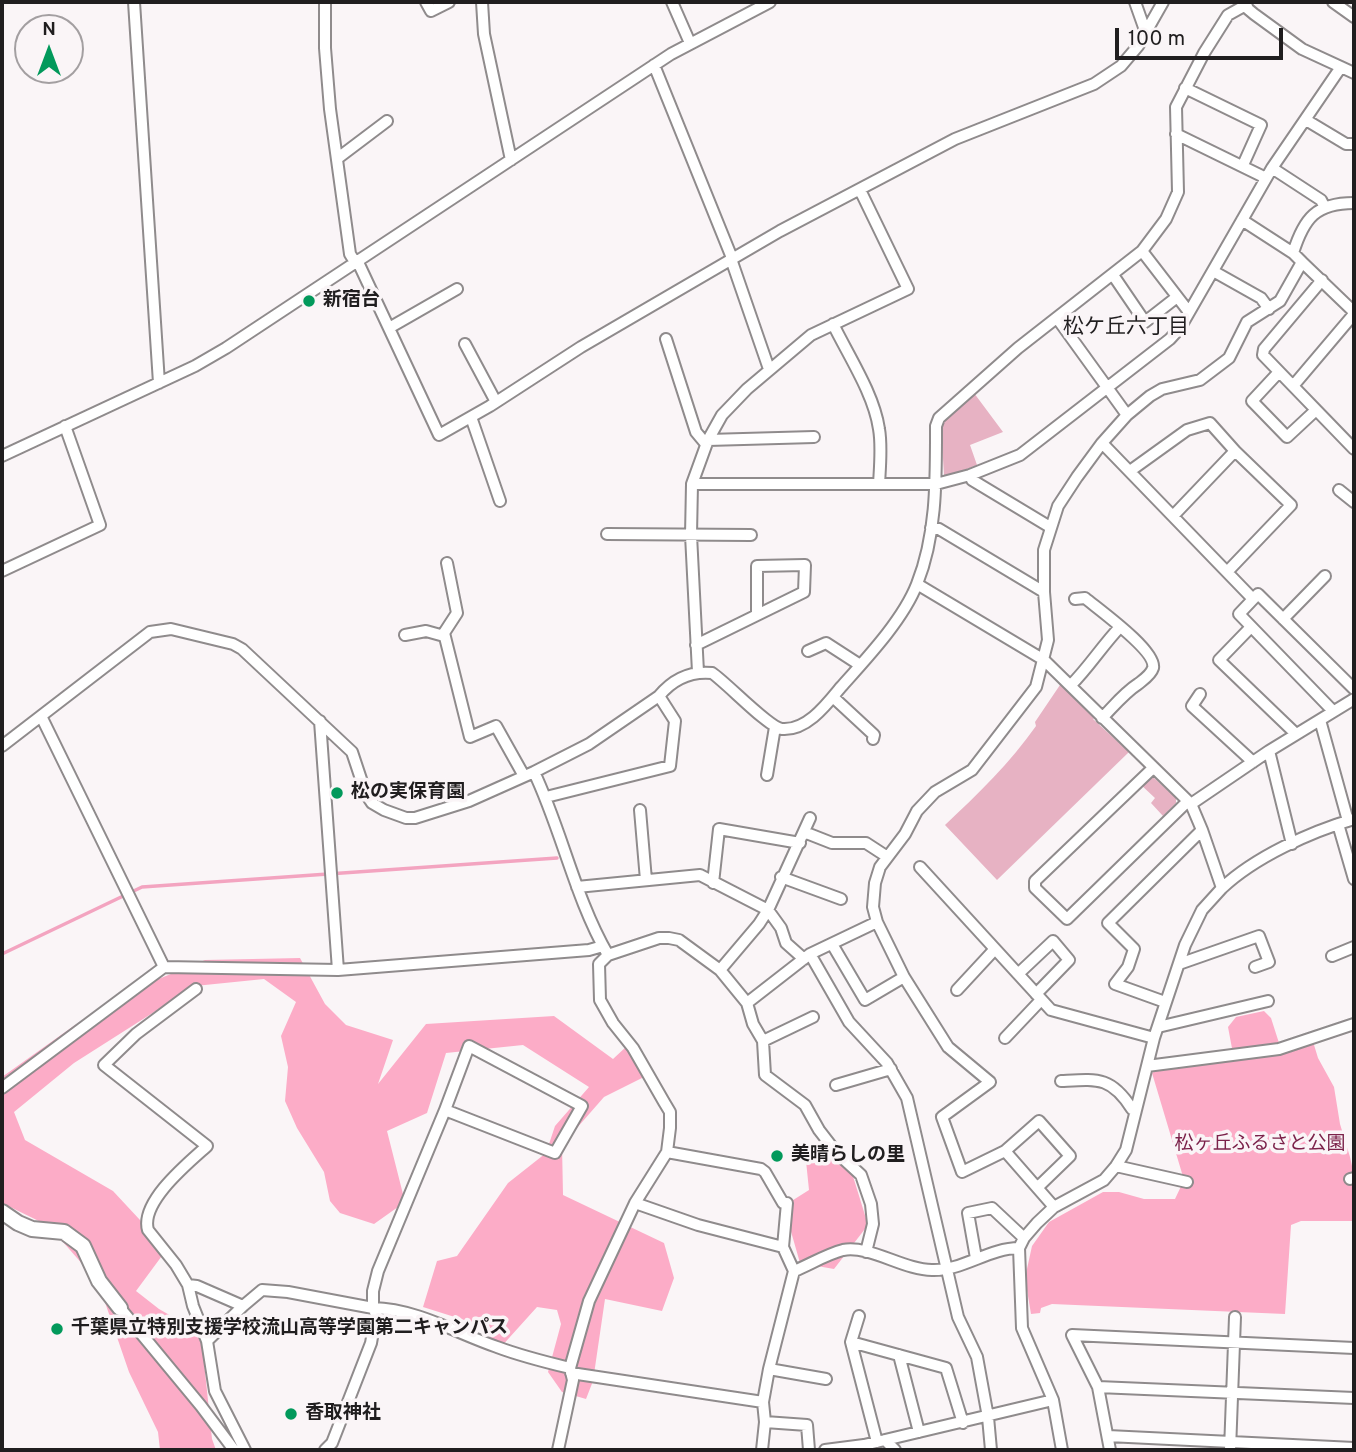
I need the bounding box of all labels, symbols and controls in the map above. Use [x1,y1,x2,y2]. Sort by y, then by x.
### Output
north arrow [14,14,84,84]
scale bar [1118,14,1286,58]
text: N [42,18,56,42]
text: 100 m [1128,26,1185,53]
place label: 新宿台 [323,290,380,312]
marker: 新宿台 [301,293,317,309]
district label: 松ケ丘六丁目 [1063,316,1189,342]
place label: 松の実保育園 [351,782,465,804]
marker: 松の実保育園 [329,785,345,801]
park label: 松ヶ丘ふるさと公園 [1175,1134,1345,1156]
place label: 美晴らしの里 [791,1145,905,1167]
marker: 美晴らしの里 [769,1148,785,1164]
place label: 千葉県立特別支援学校流山高等学園第二キャンパス [71,1318,508,1340]
marker: 千葉県立特別支援学校流山高等学園第二キャンパス [49,1321,65,1337]
place label: 香取神社 [305,1403,381,1425]
marker: 香取神社 [283,1406,299,1422]

